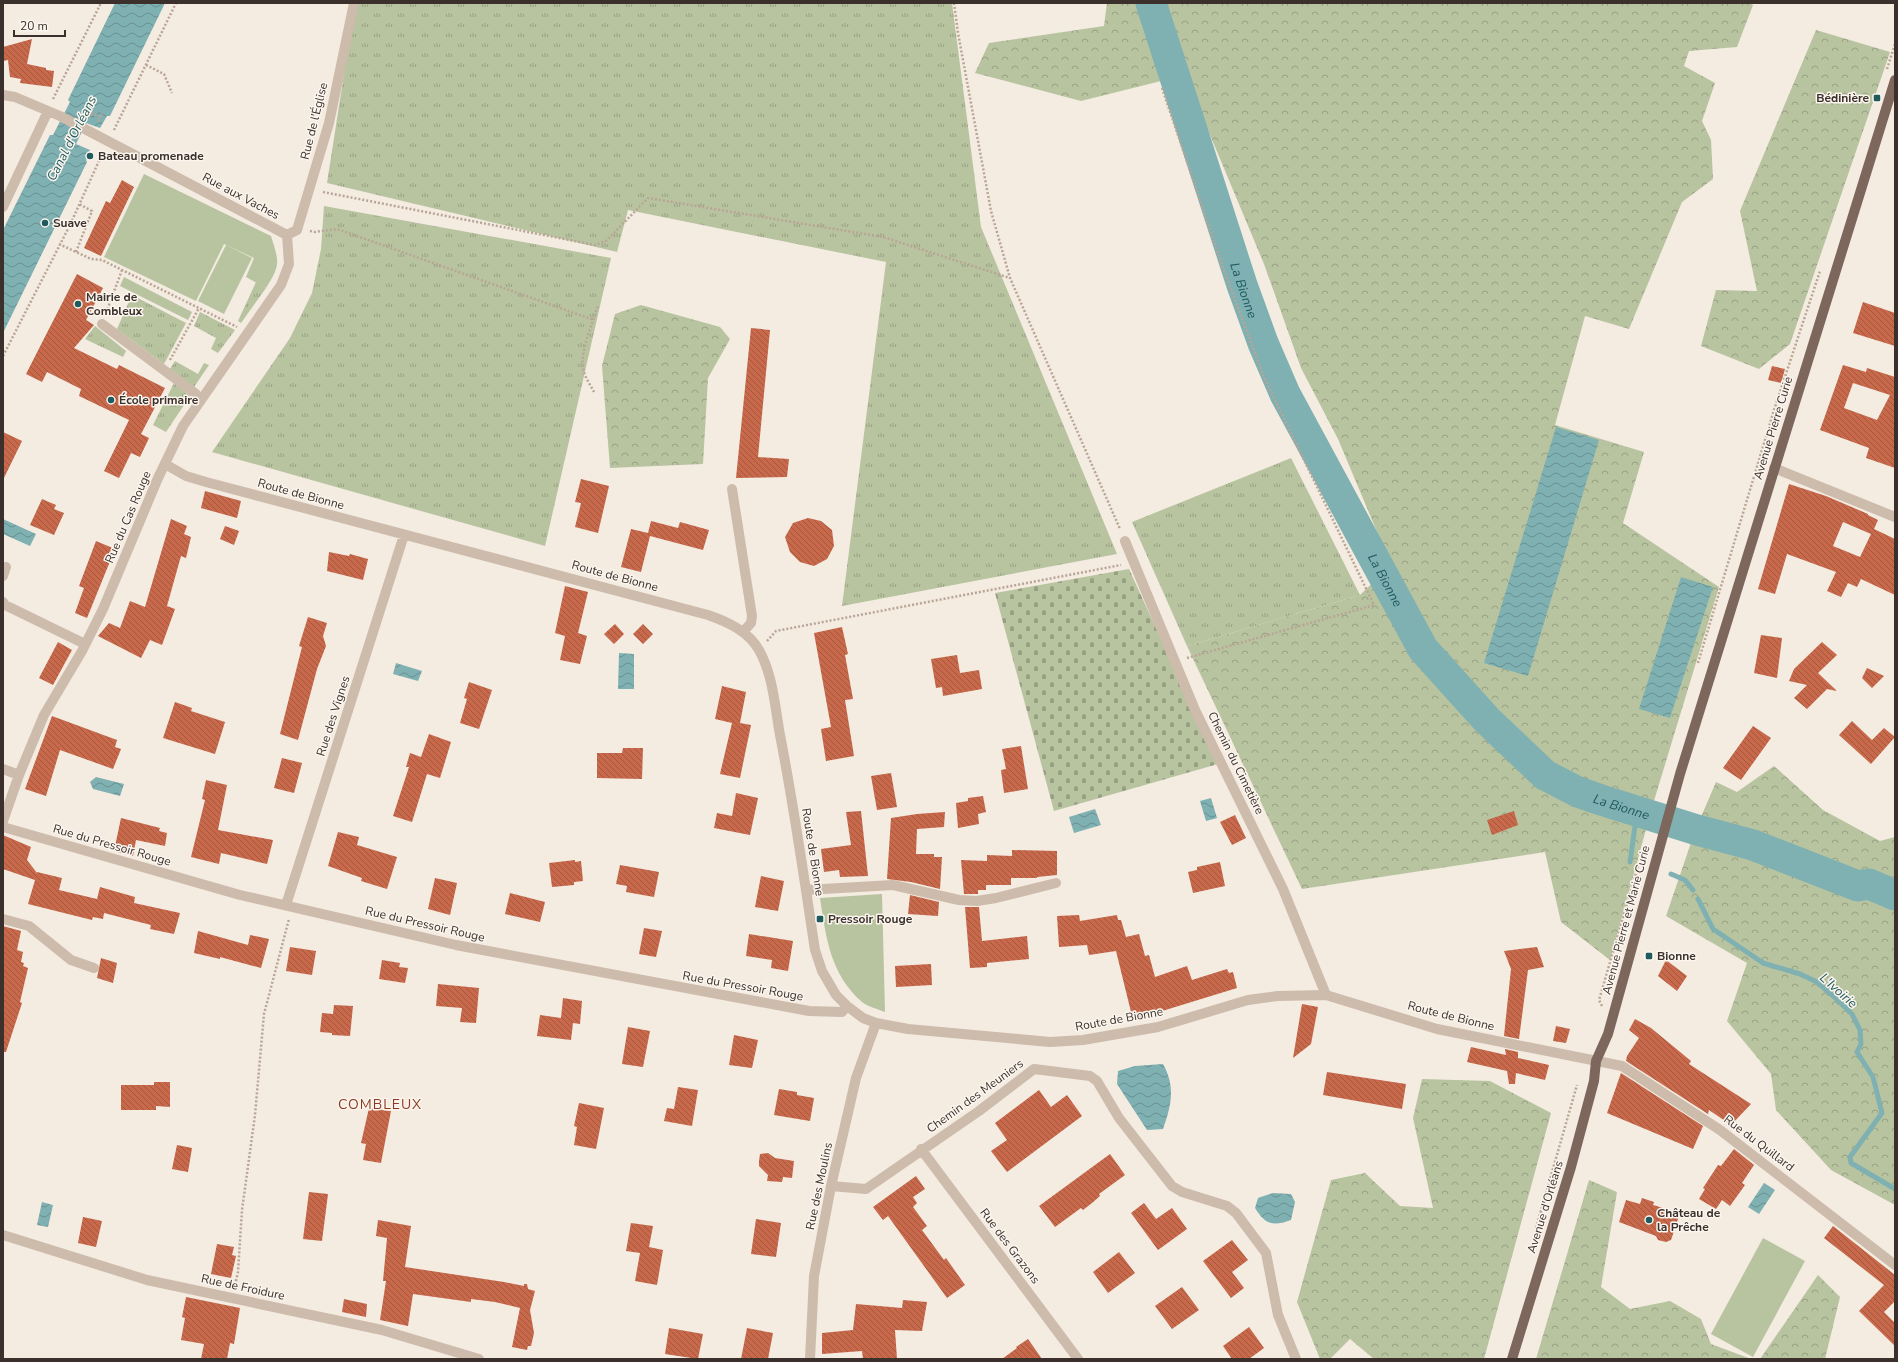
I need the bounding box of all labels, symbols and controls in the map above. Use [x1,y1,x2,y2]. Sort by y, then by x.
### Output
scale bar [14,12,65,38]
text: 20 m [20,18,48,34]
street label: Rue de l'Église [297,81,331,161]
place label: Bédinière [1816,90,1869,106]
water label: Canal d'Orléans [43,93,101,184]
marker: Bédinière [1872,93,1882,103]
place label: Bateau promenade [98,148,204,164]
marker: Bateau promenade [85,151,95,161]
street label: Rue aux Vaches [200,169,283,223]
place label: Suave [53,215,87,231]
marker: Suave [40,218,50,228]
water label: La Bionne [1225,260,1261,321]
place label: Mairie de Combleux [86,289,143,319]
marker: Mairie de Combleux [73,299,83,309]
street label: Avenue Pierre Curie [1750,375,1796,481]
place label: École primaire [119,392,199,408]
marker: École primaire [106,395,116,405]
street label: Rue du Cas Rouge [101,468,155,566]
street label: Route de Bionne [256,475,346,513]
water label: La Bionne [1363,551,1407,610]
street label: Route de Bionne [570,557,660,595]
street label: Rue des Vignes [312,674,354,758]
street label: Chemin du Cimetière [1204,709,1268,817]
water label: La Bionne [1591,790,1652,825]
street label: Route de Bionne [798,807,828,897]
street label: Rue du Pressoir Rouge [51,820,173,870]
street label: Avenue Pierre et Marie Curie [1598,844,1654,996]
street label: Rue du Pressoir Rouge [364,902,486,946]
place label: Pressoir Rouge [828,911,913,927]
marker: Pressoir Rouge [815,914,825,924]
place label: Bionne [1657,948,1696,964]
marker: Bionne [1644,951,1654,961]
street label: Rue du Pressoir Rouge [681,968,805,1004]
water label: L'Ivoirie [1816,969,1861,1012]
street label: Route de Bionne [1406,997,1496,1035]
street label: Route de Bionne [1074,1003,1164,1035]
street label: Chemin des Meuniers [923,1055,1027,1137]
district label: COMBLEUX [338,1095,422,1114]
street label: Rue du Quillard [1720,1111,1798,1175]
street label: Rue des Moulins [802,1141,836,1231]
street label: Avenue d'Orléans [1523,1159,1567,1255]
street label: Rue des Grazons [976,1205,1044,1287]
place label: Château de la Prêche [1657,1205,1721,1235]
marker: Château de la Prêche [1644,1215,1654,1225]
street label: Rue de Froidure [200,1270,286,1304]

